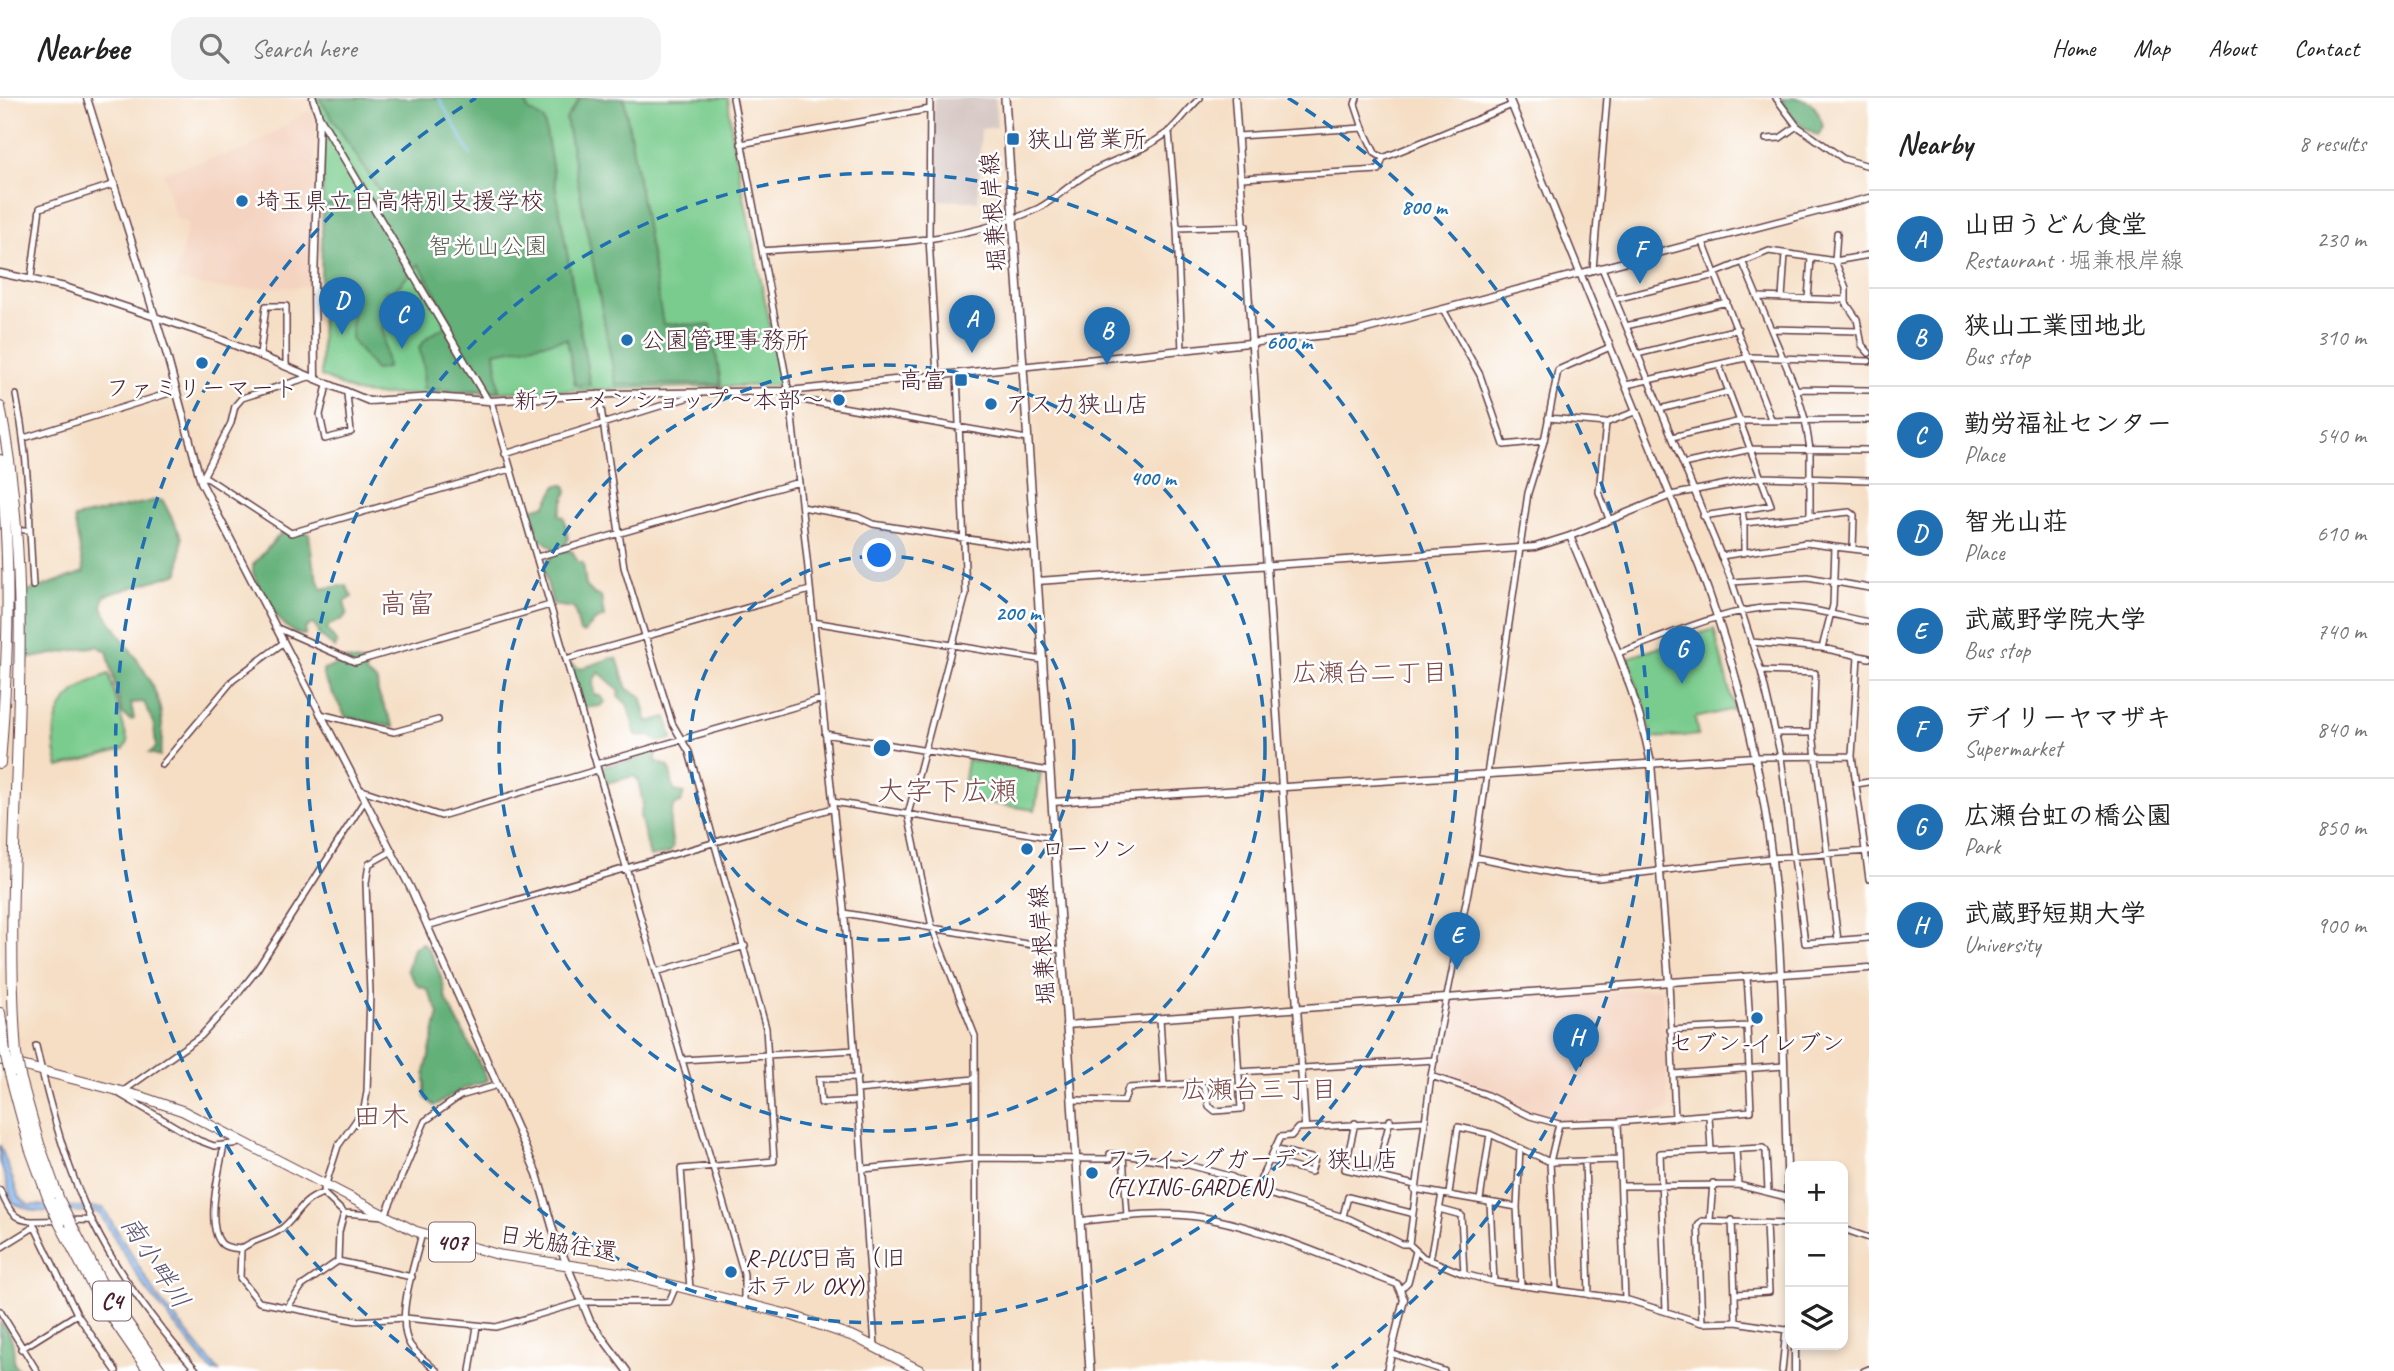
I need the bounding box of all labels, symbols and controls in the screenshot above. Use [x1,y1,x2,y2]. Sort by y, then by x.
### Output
search box [171,17,661,80]
text: Nearbee [35,27,129,69]
icon: search [195,29,233,67]
text: Search here [251,32,357,65]
text: Home [2052,33,2095,63]
text: Map [2133,33,2170,63]
text: About [2208,33,2256,63]
text: Contact [2294,33,2359,63]
place label: 狭山営業所 [1027,124,1147,154]
text: Nearby [1897,125,1973,163]
text: 8 results [2299,129,2366,158]
marker: 狭山営業所 [1005,131,1021,147]
street label: 堀兼根岸線 [974,151,1012,273]
place label: 埼玉県立日高特別支援学校 [256,186,544,216]
marker: 埼玉県立日高特別支援学校 [234,193,250,209]
text: 800 m [1401,194,1449,220]
text: 山田うどん食堂 [1964,208,2147,241]
text: A [1914,225,1926,254]
text: 230 m [2317,225,2366,254]
pin: F [1617,226,1663,284]
park label: 智光山公園 [428,231,548,261]
text: Restaurant · 堀兼根岸線 [1964,246,2184,275]
pin: D [319,277,365,335]
pin: C [379,291,425,349]
pin: A [949,295,995,353]
pin: B [1084,307,1130,365]
text: 狭山工業団地北 [1964,309,2146,342]
text: B [1914,323,1926,352]
text: 310 m [2317,323,2366,352]
place label: 公園管理事務所 [641,325,809,355]
text: 600 m [1266,329,1314,355]
marker: 公園管理事務所 [619,332,635,348]
text: Bus stop [1964,342,2030,371]
marker: ファミリーマート [194,355,210,371]
place label: 高富 [899,365,947,395]
marker: 高富 [953,372,969,388]
place label: ファミリーマート [106,373,298,403]
place label: 新ラーメンショップ～本部～ [514,385,825,415]
place label: アスカ狭山店 [1005,389,1149,419]
marker: 新ラーメンショップ～本部～ [831,392,847,408]
marker: アスカ狭山店 [983,396,999,412]
text: 勤労福祉センター [1964,407,2172,440]
text: C [1915,421,1925,450]
text: 540 m [2317,421,2366,450]
text: Place [1964,440,2004,469]
text: 400 m [1130,465,1178,491]
text: 智光山荘 [1964,505,2068,538]
text: D [1913,519,1927,548]
text: 610 m [2317,519,2366,548]
your location [862,538,896,572]
text: Place [1964,538,2004,567]
district label: 高富 [379,586,435,621]
text: 200 m [995,600,1043,626]
text: 武蔵野学院大学 [1964,603,2146,636]
text: E [1914,617,1926,646]
text: 740 m [2317,617,2366,646]
pin: G [1659,626,1705,684]
text: Bus stop [1964,636,2030,665]
district label: 広瀬台二丁目 [1292,656,1448,689]
text: デイリーヤマザキ [1964,701,2171,734]
text: F [1915,715,1925,744]
text: 840 m [2317,715,2366,744]
text: Supermarket [1964,734,2062,763]
centre of rings [870,736,894,760]
district label: 大字下広瀬 [877,773,1017,808]
text: 広瀬台虹の橋公園 [1964,799,2172,832]
text: G [1914,813,1926,842]
text: 850 m [2317,813,2366,842]
text: Park [1964,832,2000,861]
place label: ローソン [1041,834,1137,864]
marker: ローソン [1019,841,1035,857]
street label: 堀兼根岸線 [1023,884,1061,1006]
text: 武蔵野短期大学 [1964,897,2146,930]
text: H [1913,911,1927,940]
text: 900 m [2317,911,2366,940]
pin: E [1434,912,1480,970]
text: University [1964,930,2041,959]
marker: セブン-イレブン [1749,1010,1765,1026]
pin: H [1553,1014,1599,1072]
place label: セブン-イレブン [1669,1028,1845,1058]
district label: 広瀬台三丁目 [1181,1073,1337,1106]
district label: 田木 [353,1099,409,1134]
place label: フライングガーデン 狭山店 (FLYING-GARDEN) [1106,1144,1399,1202]
map controls [1785,1161,1848,1350]
button: + [1785,1161,1848,1224]
marker: フライングガーデン 狭山店 (FLYING-GARDEN) [1084,1165,1100,1181]
water label: 南小畔川 [113,1210,198,1315]
street label: 日光脇往還 [496,1219,620,1267]
road number: 407 [429,1222,475,1261]
button: − [1785,1224,1848,1287]
place label: R-PLUS日高（旧 ホテル OXY） [745,1243,906,1301]
marker: R-PLUS日高（旧 ホテル OXY） [723,1264,739,1280]
road number: C4 [93,1282,131,1320]
button: layers [1785,1287,1848,1350]

